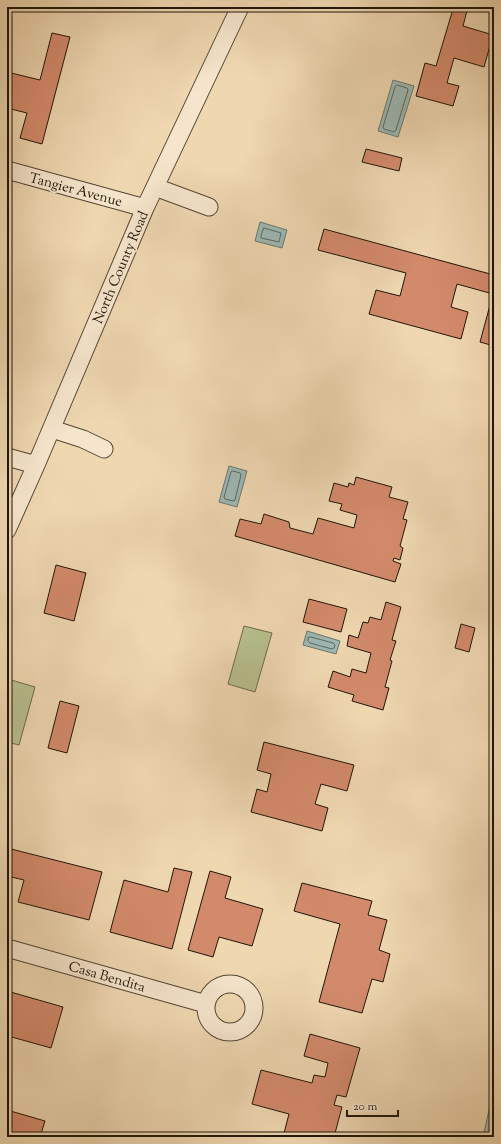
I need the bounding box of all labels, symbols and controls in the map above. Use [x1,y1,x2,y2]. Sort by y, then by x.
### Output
street label: Tangier Avenue [27,169,124,213]
street label: North County Road [89,208,155,327]
street label: Casa Bendita [66,957,148,999]
scale bar [347,1092,398,1118]
text: 20 m [353,1098,378,1116]

